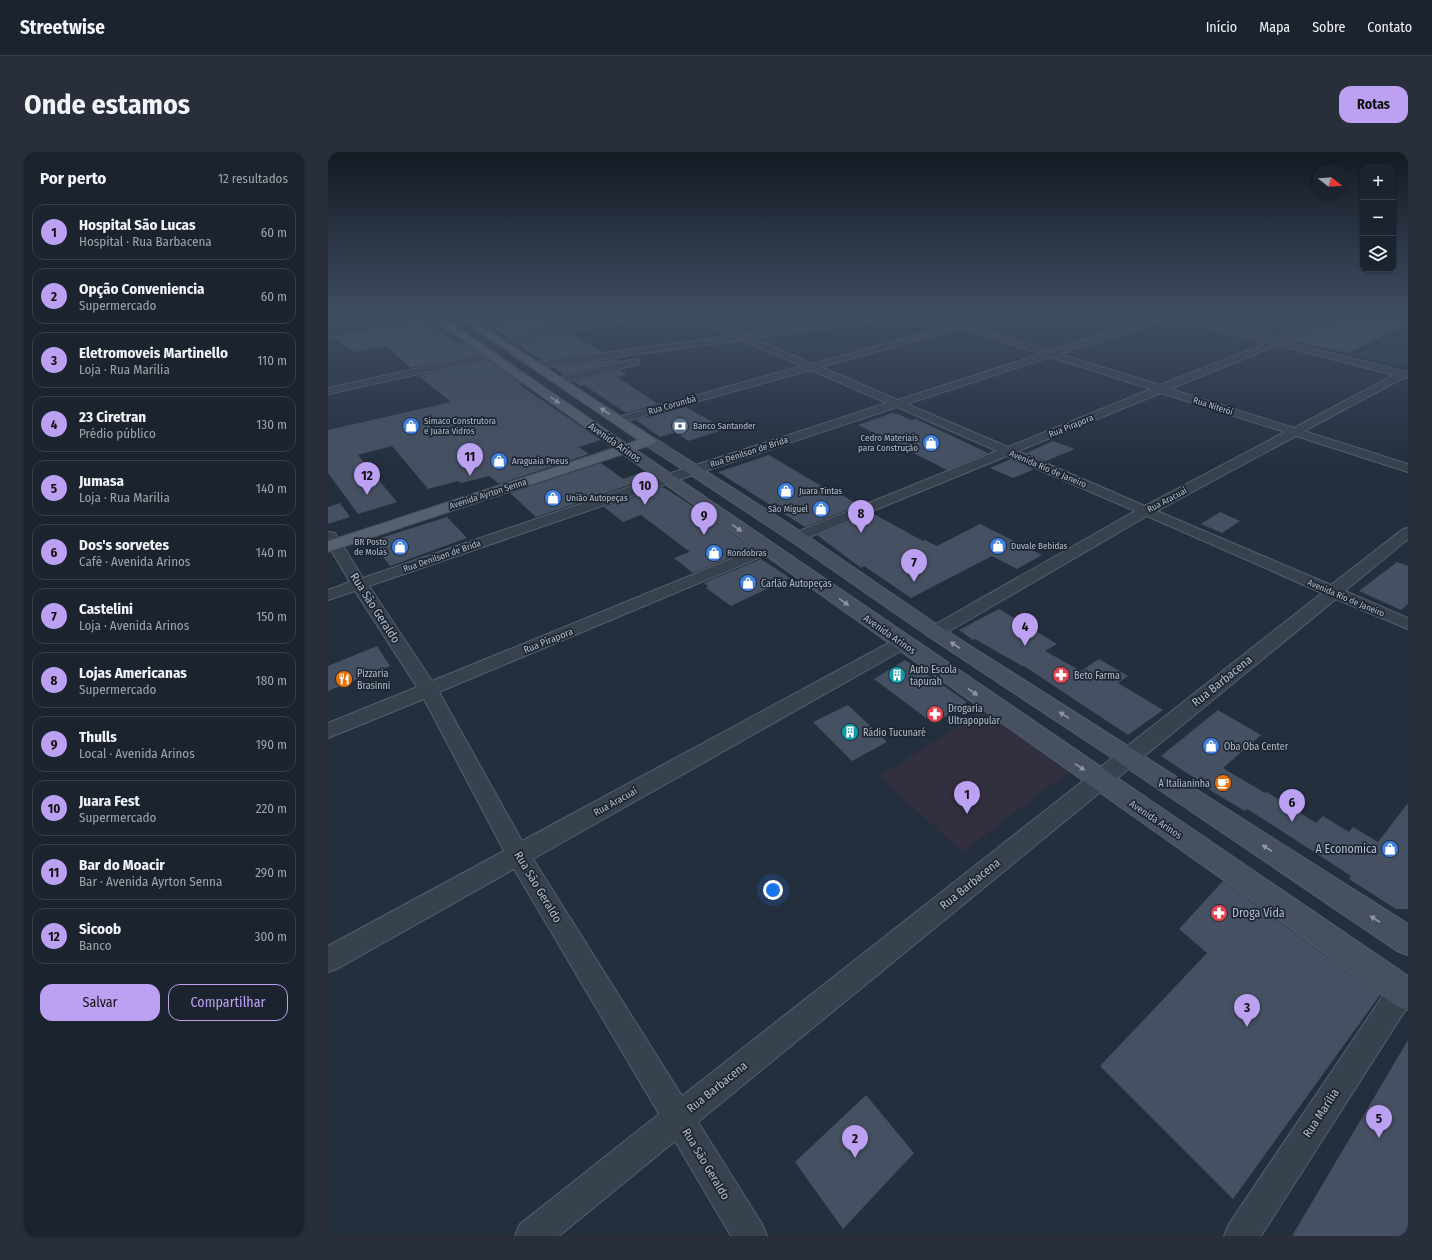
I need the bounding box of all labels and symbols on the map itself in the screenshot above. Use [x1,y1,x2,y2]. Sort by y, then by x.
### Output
north arrow [1312,164,1348,200]
street label: Rua Corumbá [647,393,698,417]
street label: Rua Niterói [1192,395,1234,417]
one-way arrow [550,396,561,404]
one-way arrow [599,407,611,414]
street label: Rua Pirapora [1047,412,1095,439]
shop icon: Simaco Construtora e Juara Vidros [401,416,421,436]
place label: Simaco Construtora e Juara Vidros [424,416,497,436]
bank icon: Banco Santander [670,416,690,436]
street label: Avenida Arinos [586,420,643,465]
place label: Banco Santander [693,421,757,431]
place label: Cedro Materiais para Construção [858,433,918,453]
shop icon: Cedro Materiais para Construção [921,433,941,453]
street label: Rua Denilson de Brida [709,434,790,469]
pin: 11 [457,443,483,476]
street label: Avenida Rio de Janeiro [1008,448,1088,490]
shop icon: Araguaia Pneus [489,451,509,471]
place label: Araguaia Pneus [512,456,568,466]
pin: 12 [354,462,380,495]
pin: 10 [632,472,658,505]
street label: Avenida Ayrton Senna [448,477,528,511]
shop icon: Juara Tintas [776,481,796,501]
street label: Rua Aracuaí [1146,485,1189,515]
place label: Juara Tintas [799,486,842,496]
shop icon: União Autopeças [543,488,563,508]
place label: União Autopeças [566,493,628,503]
shop icon: São Miguel [811,499,831,519]
pin: 8 [848,500,874,533]
pin: 9 [691,502,717,535]
place label: São Miguel [768,504,809,514]
one-way arrow [732,524,742,532]
shop icon: Duvale Bebidas [988,536,1008,556]
place label: BR Posto de Molas [354,537,387,557]
shop icon: BR Posto de Molas [390,537,410,557]
street label: Rua Denilson de Brida [402,538,483,574]
place label: Duvale Bebidas [1011,541,1068,551]
shop icon: Rondobras [704,543,724,563]
place label: Rondobras [727,548,767,558]
pin: 7 [901,549,927,582]
street label: Rua São Geraldo [347,570,403,646]
shop icon: Carlão Autopeças [738,573,758,593]
street label: Avenida Rio de Janeiro [1306,577,1386,619]
place label: Carlão Autopeças [761,578,832,590]
one-way arrow [838,598,849,606]
street label: Avenida Arinos [861,612,918,657]
pin: 4 [1012,613,1038,646]
street label: Rua Pirapora [522,626,575,656]
one-way arrow [950,641,960,649]
street label: Rua Barbacena [1189,652,1255,710]
place label: Auto Escola tapurah [910,664,957,688]
building icon: Auto Escola tapurah [887,665,907,685]
pharmacy icon: Beto Farma [1051,665,1071,685]
place label: Pizzaria Brasinni [357,668,390,692]
restaurant icon: Pizzaria Brasinni [334,669,354,689]
place label: Beto Farma [1074,670,1120,682]
one-way arrow [968,688,978,696]
place label: Drogaria Ultrapopular [948,703,1000,727]
pharmacy icon: Drogaria Ultrapopular [925,704,945,724]
one-way arrow [1059,711,1070,719]
building icon: Rádio Tucunaré [840,722,860,742]
place label: Rádio Tucunaré [863,727,926,739]
shop icon: Oba Oba Center [1201,736,1221,756]
place label: Oba Oba Center [1224,741,1289,753]
one-way arrow [1075,763,1085,771]
cafe icon: A Italianinha [1213,773,1233,793]
place label: A Italianinha [1158,778,1210,790]
pin: 1 [954,781,980,814]
street label: Rua Aracuaí [591,784,640,819]
pin: 6 [1279,789,1305,822]
street label: Avenida Arinos [1127,798,1184,842]
shop icon: A Economica [1380,839,1400,859]
place label: A Economica [1315,842,1377,856]
one-way arrow [1262,844,1272,852]
street label: Rua São Geraldo [511,849,565,925]
street label: Rua Barbacena [937,855,1003,913]
your location [763,880,783,900]
pharmacy icon: Droga Vida [1209,903,1229,923]
place label: Droga Vida [1232,906,1285,920]
one-way arrow [1370,916,1381,923]
pin: 3 [1234,994,1260,1027]
street label: Rua Barbacena [684,1058,750,1116]
street label: Rua Marília [1300,1086,1342,1140]
pin: 5 [1366,1105,1392,1138]
pin: 2 [842,1125,868,1158]
street label: Rua São Geraldo [679,1126,733,1202]

